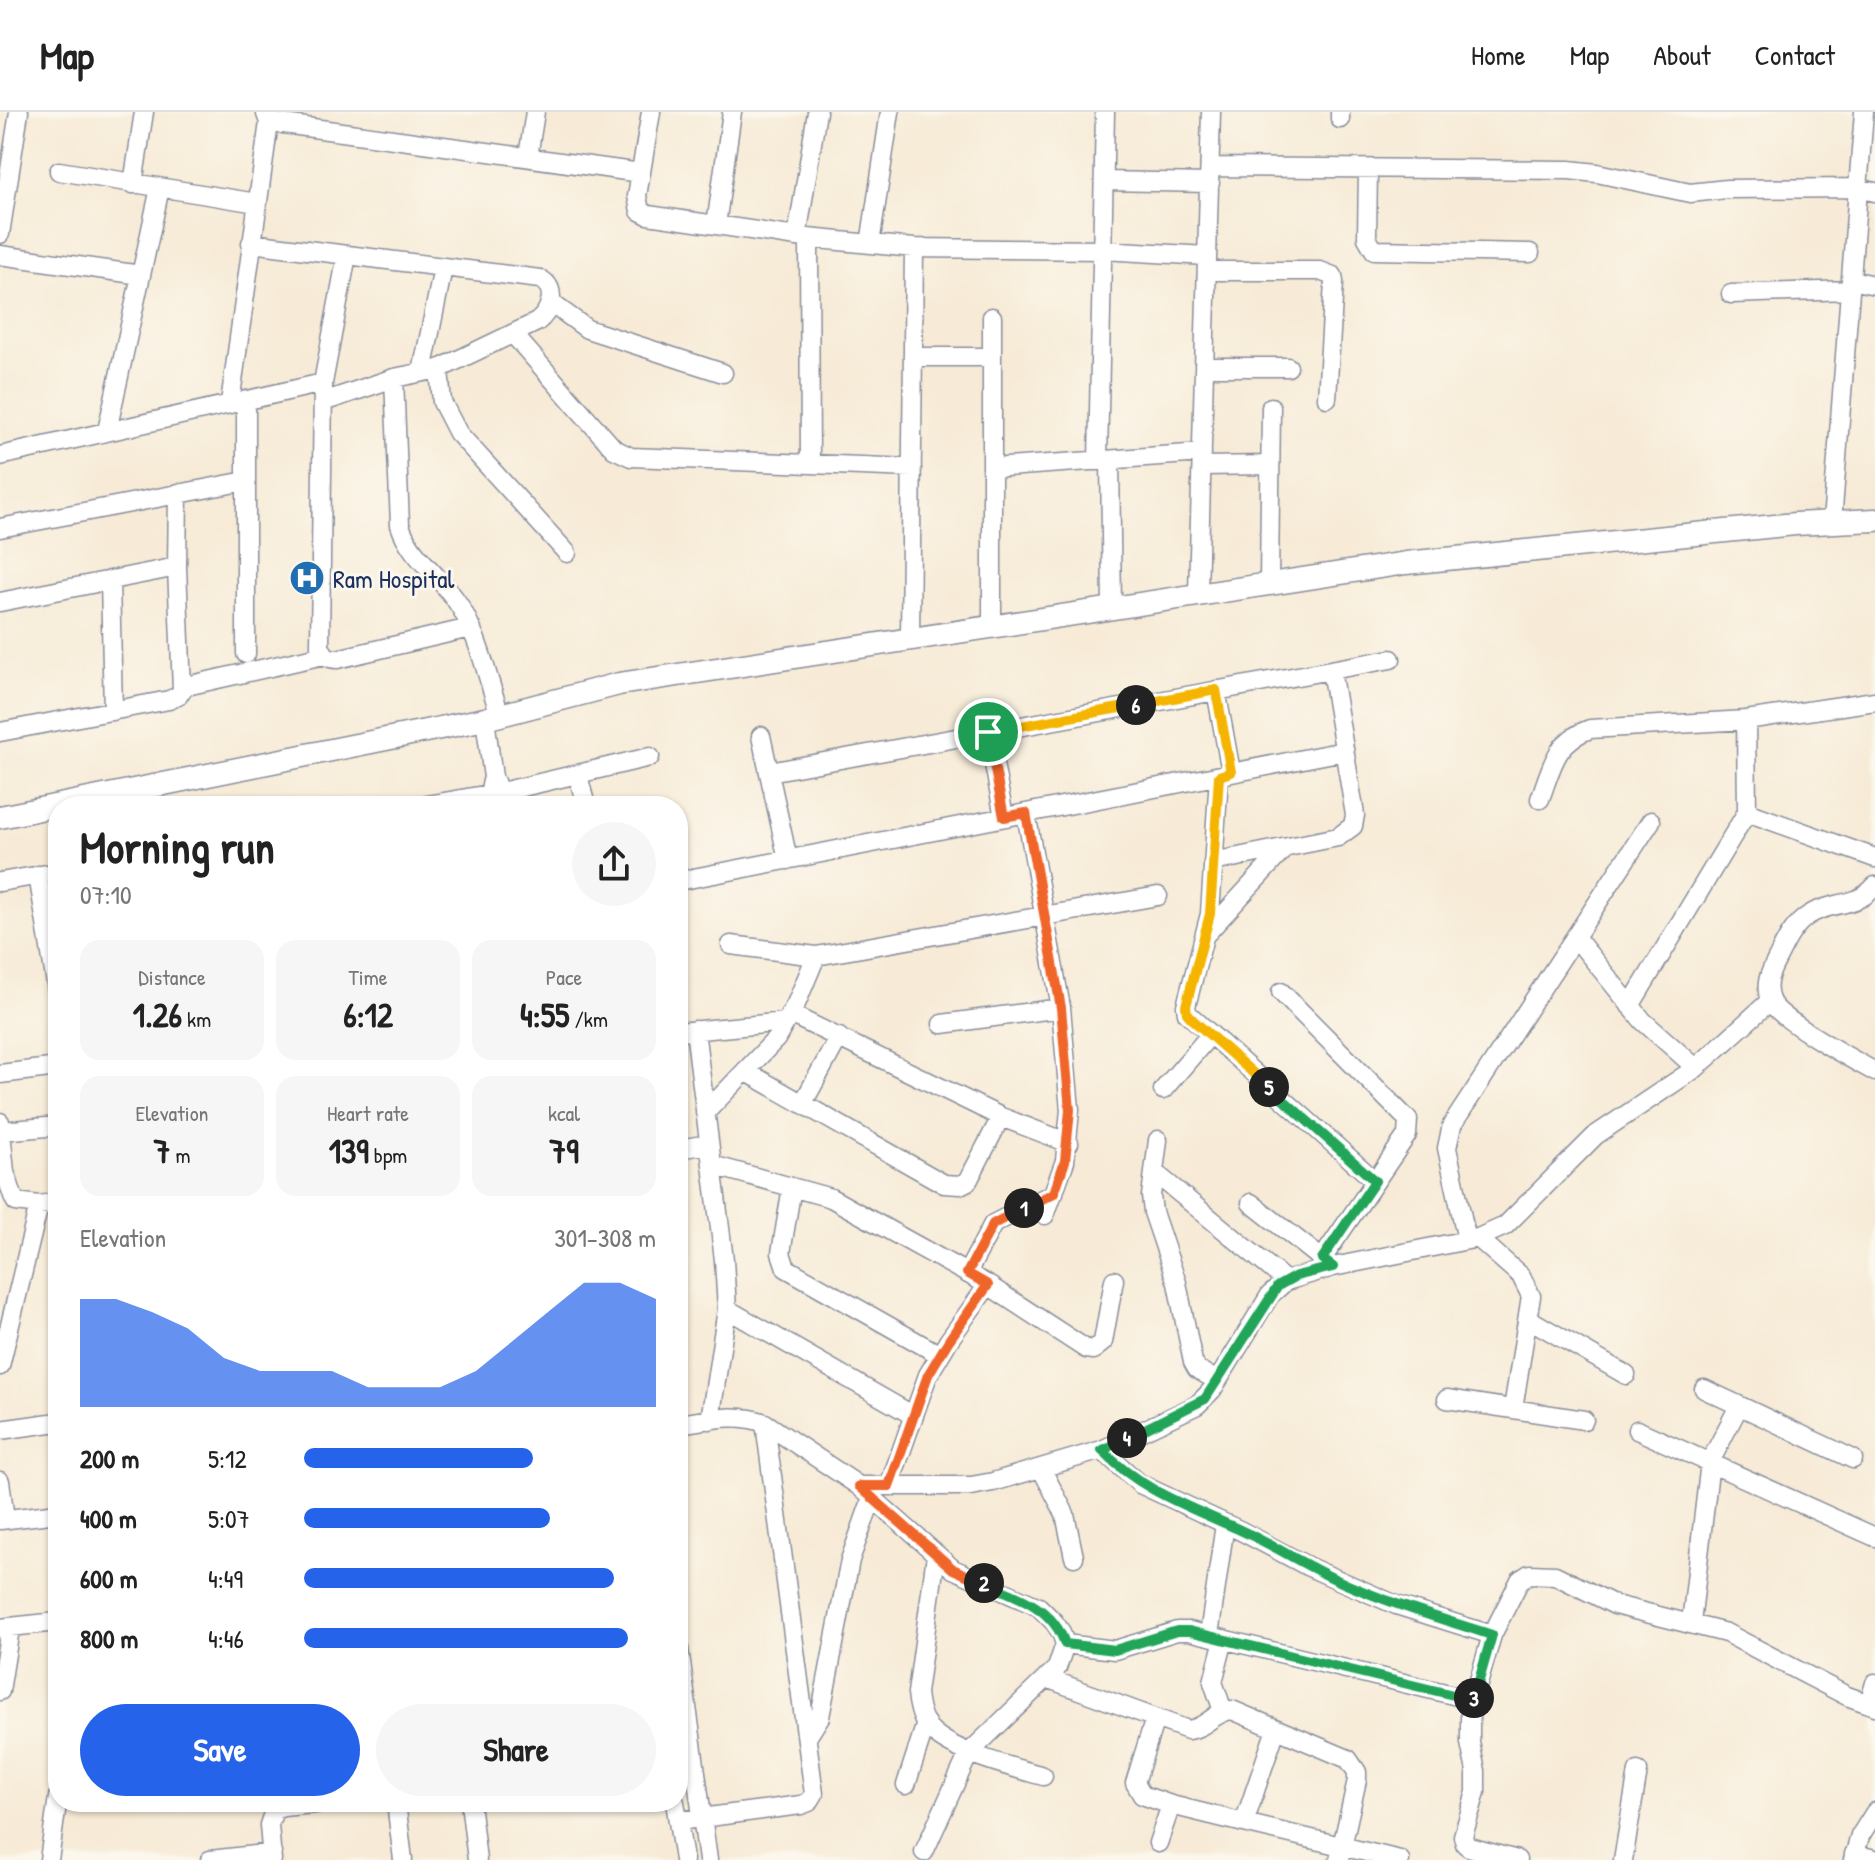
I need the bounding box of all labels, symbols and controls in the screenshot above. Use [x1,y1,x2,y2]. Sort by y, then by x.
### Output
text: Map [40,29,94,81]
text: Home [1471,36,1526,74]
text: Map [1570,36,1609,74]
text: About [1653,36,1711,74]
text: Contact [1755,36,1835,74]
hospital icon: Ram Hospital [288,559,326,597]
place label: Ram Hospital [333,561,454,596]
pin: 6 [1116,685,1156,725]
text: 6 [1132,690,1140,720]
pin [954,698,1022,766]
icon: arrive [966,710,1010,754]
text: Morning run [80,817,275,877]
button: share [572,822,656,906]
text: 07:10 [80,877,132,912]
text: Distance [138,962,206,992]
text: Time [349,962,387,992]
text: Pace [546,962,582,992]
text: 1.26 [133,992,182,1038]
text: 6:12 [343,992,393,1038]
text: 4:55 [520,992,569,1038]
text: km [182,1004,211,1034]
text: /km [569,1004,608,1034]
pin: 5 [1249,1067,1289,1107]
text: 5 [1264,1072,1274,1102]
text: Elevation [135,1098,209,1128]
text: Heart rate [327,1098,409,1128]
text: kcal [548,1098,580,1128]
text: 7 [154,1128,170,1174]
text: 139 [329,1128,369,1174]
text: 79 [549,1128,579,1174]
text: m [170,1140,190,1170]
text: bpm [369,1140,407,1170]
pin: 1 [1004,1188,1044,1228]
text: 1 [1020,1193,1028,1223]
text: Elevation [80,1220,166,1255]
text: 301–308 m [554,1220,656,1255]
pin: 4 [1107,1418,1147,1458]
text: 4 [1123,1423,1131,1453]
text: 200 m [80,1441,139,1476]
text: 5:12 [208,1441,247,1476]
text: 400 m [80,1501,137,1536]
text: 5:07 [208,1501,250,1536]
text: 600 m [80,1561,137,1596]
text: 4:49 [208,1561,243,1596]
pin: 2 [964,1563,1004,1603]
text: 2 [979,1568,989,1598]
text: 800 m [80,1621,138,1656]
text: 4:46 [208,1621,244,1656]
pin: 3 [1454,1678,1494,1718]
text: 3 [1469,1683,1479,1713]
button: Save [80,1704,360,1796]
button: Share [376,1704,656,1796]

